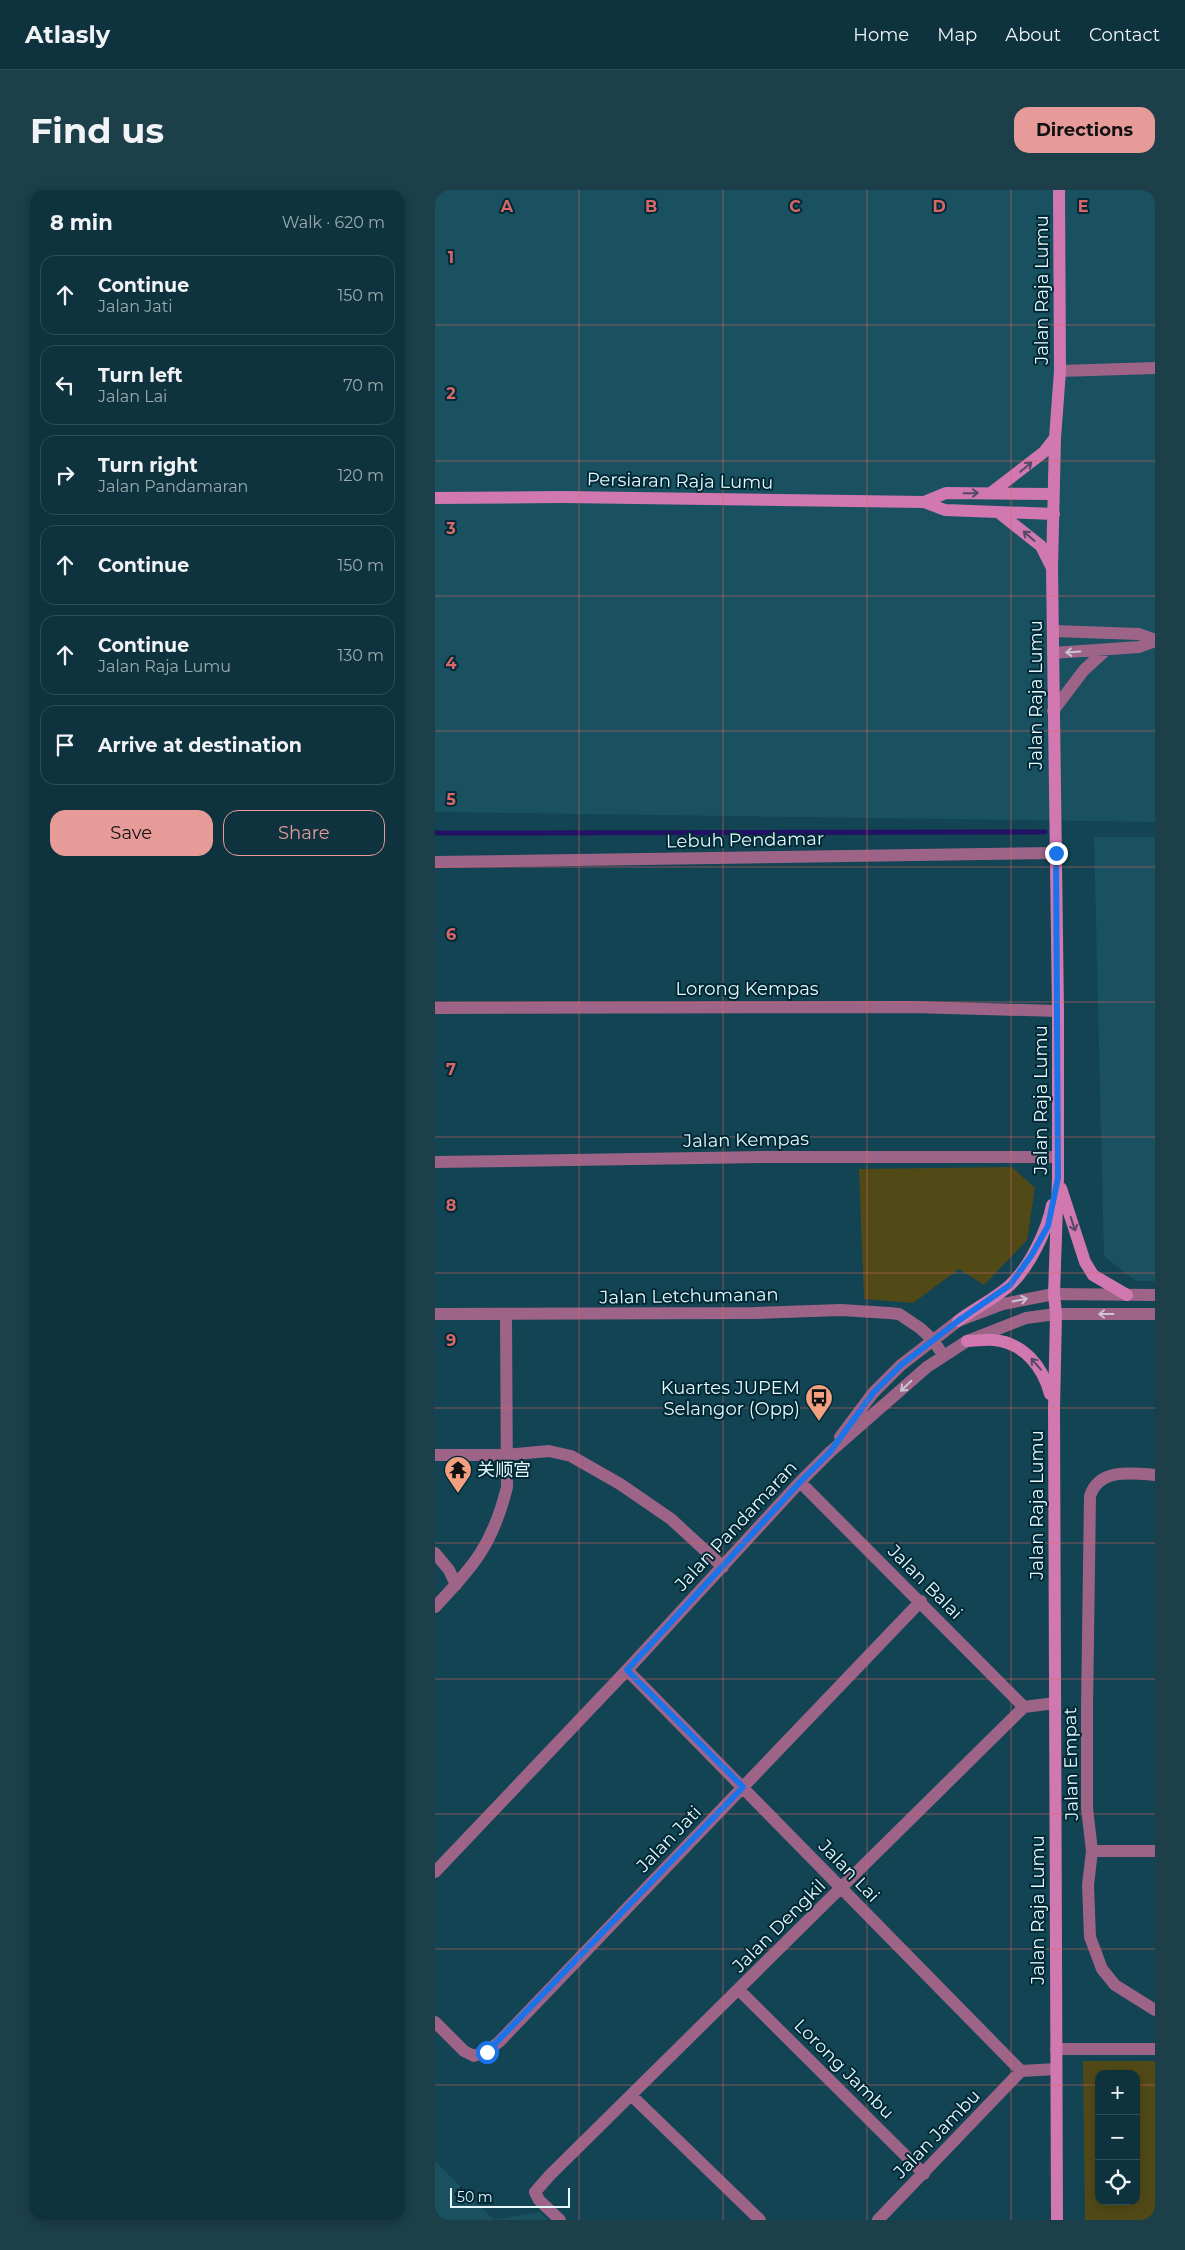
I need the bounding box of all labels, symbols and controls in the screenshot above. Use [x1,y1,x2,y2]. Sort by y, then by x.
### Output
text: Atlasly [25,20,110,49]
text: Home [853,24,909,46]
text: Map [937,24,977,46]
text: About [1005,24,1061,46]
text: Contact [1089,24,1160,46]
button: Directions [1014,107,1155,153]
text: Find us [30,109,164,152]
text: A [500,197,514,216]
text: B [645,197,657,216]
text: C [789,197,801,216]
text: D [932,197,946,216]
text: E [1078,197,1088,216]
text: 8 min [50,210,113,235]
text: Walk · 620 m [282,213,385,232]
street label: Jalan Raja Lumu [1031,215,1053,366]
text: 1 [448,248,454,267]
text: Continue [98,274,189,297]
icon: ahead [51,281,79,309]
text: 150 m [337,286,384,305]
text: Jalan Jati [98,297,172,316]
text: Turn left [98,364,183,387]
icon: left [51,371,79,399]
text: 70 m [343,376,384,395]
text: 2 [446,384,456,403]
text: Jalan Lai [98,387,167,406]
text: Turn right [98,454,198,477]
icon: right [51,461,79,489]
one-way arrow [1019,462,1032,473]
text: 120 m [337,466,384,485]
street label: Persiaran Raja Lumu [587,468,773,494]
text: Jalan Pandamaran [98,477,248,496]
one-way arrow [962,488,979,498]
text: 3 [445,519,456,538]
one-way arrow [1023,530,1036,542]
icon: ahead [51,551,79,579]
text: Continue [98,554,189,577]
text: 150 m [337,556,384,575]
street label: Jalan Raja Lumu [1025,620,1047,771]
text: Continue [98,634,189,657]
icon: ahead [51,641,79,669]
text: 130 m [337,646,384,665]
one-way arrow [1065,647,1081,657]
text: 4 [445,654,457,673]
text: Jalan Raja Lumu [98,657,231,676]
icon: arrive [51,731,79,759]
text: Arrive at destination [98,734,302,757]
text: 5 [446,790,456,809]
button: Save [50,810,213,856]
button: Share [223,810,385,856]
street label: Lebuh Pendamar [666,828,824,852]
route end [1045,842,1068,865]
text: 6 [446,925,456,944]
street label: Lorong Kempas [675,978,819,1000]
street label: Jalan Raja Lumu [1030,1025,1052,1176]
text: 7 [446,1060,456,1079]
street label: Jalan Kempas [682,1128,809,1152]
text: 8 [446,1196,456,1215]
one-way arrow [1069,1216,1079,1232]
street label: Jalan Letchumanan [598,1283,779,1309]
one-way arrow [1012,1295,1028,1304]
one-way arrow [1099,1309,1115,1319]
text: 9 [446,1331,456,1350]
one-way arrow [1030,1358,1042,1371]
place label: Kuartes JUPEM Selangor (Opp) [661,1377,800,1420]
one-way arrow [899,1380,912,1392]
bus stop icon: Kuartes JUPEM Selangor (Opp) [804,1383,834,1422]
street label: Jalan Raja Lumu [1026,1430,1048,1581]
temple icon: 关顺宫 [443,1455,473,1494]
street label: Jalan Pandamaran [670,1457,802,1596]
place label: 关顺宫 [477,1459,531,1481]
street label: Jalan Balai [882,1539,967,1624]
street label: Jalan Empat [1059,1707,1083,1822]
street label: Jalan Jati [631,1801,706,1877]
street label: Jalan Lai [813,1835,884,1907]
street label: Jalan Raja Lumu [1027,1835,1049,1986]
street label: Jalan Dengkil [727,1875,830,1978]
street label: Lorong Jambu [789,2014,899,2124]
route start [476,2041,499,2064]
map controls [1095,2070,1140,2205]
button: + [1095,2070,1140,2115]
street label: Jalan Jambu [888,2085,985,2184]
button: − [1095,2115,1140,2160]
button: locate [1095,2160,1140,2205]
scale bar [450,2185,570,2208]
text: 50 m [457,2188,493,2206]

